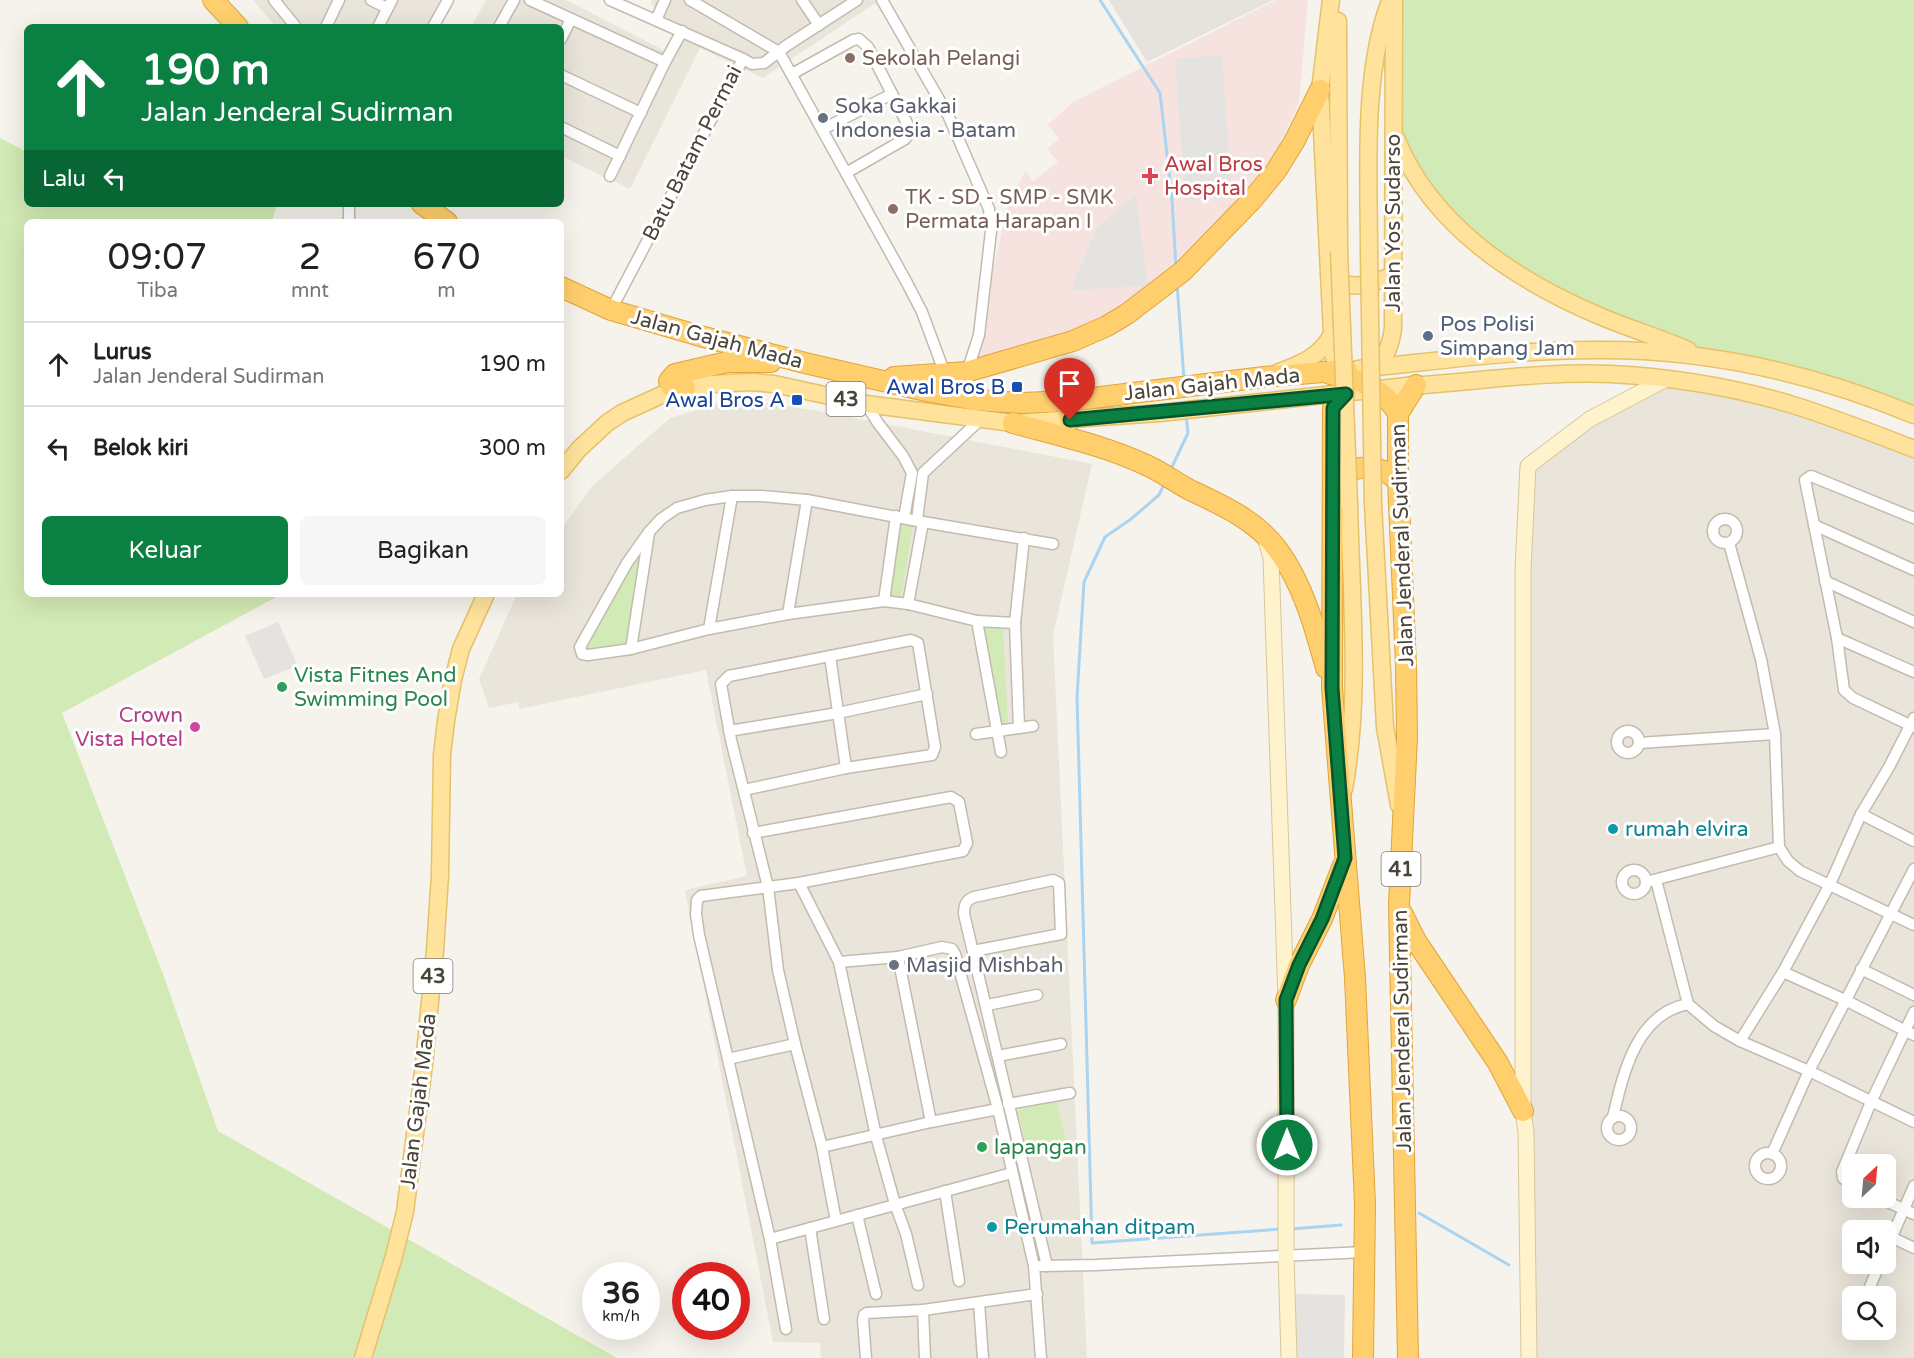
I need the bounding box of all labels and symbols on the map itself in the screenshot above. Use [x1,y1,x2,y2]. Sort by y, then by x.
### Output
place label: Sekolah Pelangi [862,46,1020,71]
marker: Sekolah Pelangi [843,51,857,65]
street label: Batu Batam Permai [637,62,747,245]
place label: Soka Gakkai Indonesia - Batam [835,94,1016,143]
marker: Soka Gakkai Indonesia - Batam [816,111,830,125]
street label: Jalan Yos Sudarso [1381,134,1406,312]
place label: Awal Bros Hospital [1164,152,1263,201]
marker: Awal Bros Hospital [1141,167,1159,185]
place label: TK - SD - SMP - SMK Permata Harapan I [905,185,1114,234]
marker: TK - SD - SMP - SMK Permata Harapan I [886,202,900,216]
street label: Jalan Gajah Mada [628,304,806,374]
place label: Pos Polisi Simpang Jam [1440,312,1575,361]
marker: Pos Polisi Simpang Jam [1421,329,1435,343]
pin [1044,358,1095,420]
street label: Jalan Gajah Mada [1123,363,1301,406]
place label: Awal Bros B [886,375,1005,400]
marker: Awal Bros B [1010,380,1024,394]
road number: 43 [826,382,866,416]
place label: Awal Bros A [665,388,785,413]
marker: Awal Bros A [790,393,804,407]
street label: Jalan Jenderal Sudirman [1386,423,1419,667]
place label: Vista Fitnes And Swimming Pool [294,663,456,712]
marker: Vista Fitnes And Swimming Pool [275,680,289,694]
place label: Crown Vista Hotel [75,703,183,752]
marker: Crown Vista Hotel [188,720,202,734]
place label: rumah elvira [1625,817,1748,842]
marker: rumah elvira [1606,822,1620,836]
road number: 41 [1382,852,1420,886]
street label: Jalan Jenderal Sudirman [1388,909,1417,1153]
place label: Masjid Mishbah [906,953,1063,978]
marker: Masjid Mishbah [887,958,901,972]
road number: 43 [414,959,452,993]
street label: Jalan Gajah Mada [395,1012,442,1190]
position arrow [1255,1113,1319,1177]
place label: lapangan [994,1135,1087,1160]
marker: lapangan [975,1140,989,1154]
north arrow [1842,1154,1896,1208]
place label: Perumahan ditpam [1004,1215,1195,1240]
marker: Perumahan ditpam [985,1220,999,1234]
speed limit sign: 40 [672,1262,750,1340]

